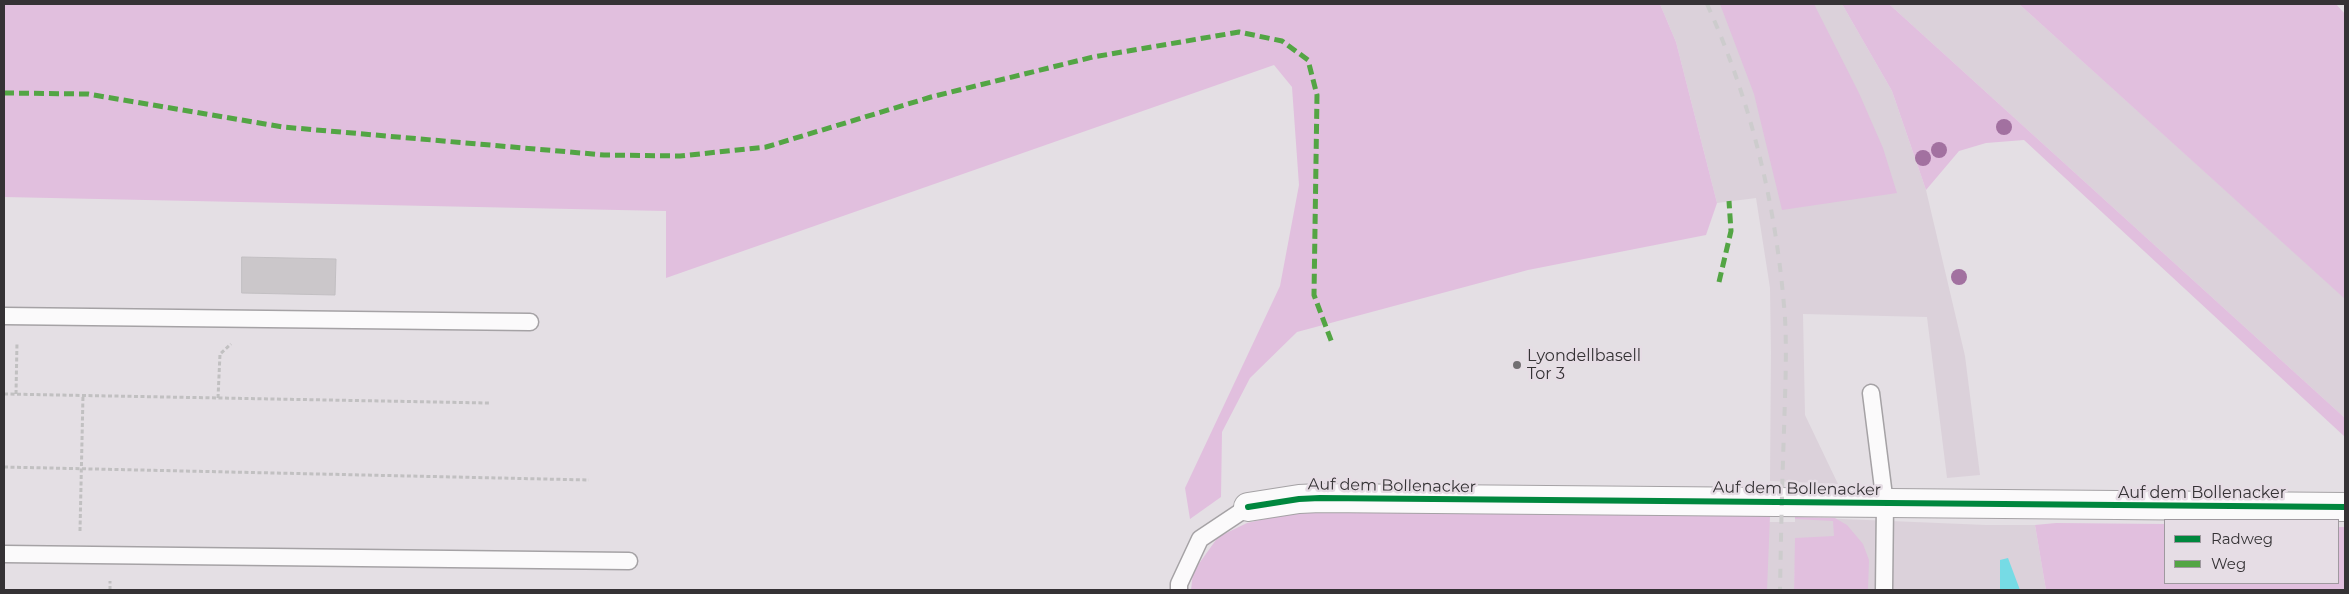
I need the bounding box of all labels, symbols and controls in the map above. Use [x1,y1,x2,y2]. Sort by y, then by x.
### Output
place label: Lyondellbasell Tor 3 [1527,346,1641,384]
marker: Lyondellbasell Tor 3 [1511,359,1523,371]
street label: Auf dem Bollenacker [1308,475,1476,497]
street label: Auf dem Bollenacker [1713,478,1881,500]
street label: Auf dem Bollenacker [2118,483,2286,503]
legend [2164,519,2339,584]
text: Radweg [2211,529,2273,548]
text: Weg [2211,554,2246,573]

